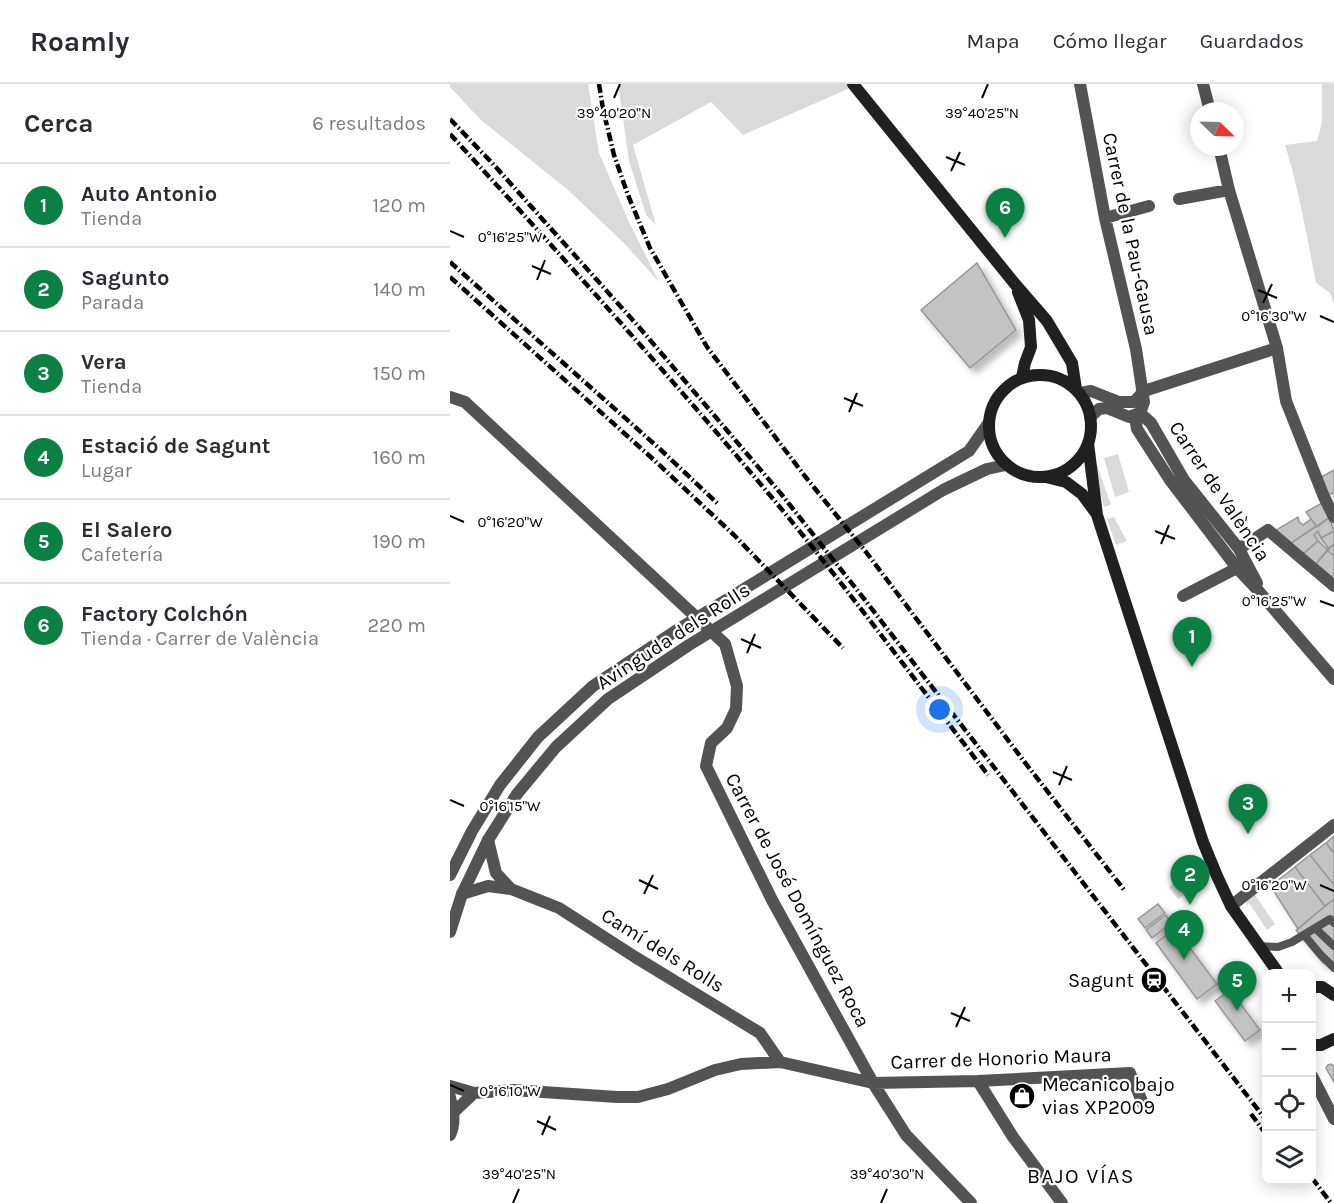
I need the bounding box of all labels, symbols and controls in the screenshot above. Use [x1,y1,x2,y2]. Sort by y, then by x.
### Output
text: Roamly [30,25,129,58]
text: Mapa [966,29,1020,53]
text: Cómo llegar [1053,29,1167,53]
text: Guardados [1200,29,1304,53]
north arrow [1190,102,1244,156]
text: 39°40'20"N [577,104,651,122]
text: 39°40'25"N [945,104,1019,122]
text: Cerca [24,108,93,139]
text: 6 resultados [312,112,426,135]
street label: Carrer de la Pau-Gausa [1098,131,1163,338]
text: Auto Antonio [81,181,217,207]
pin: 6 [986,188,1024,238]
text: 1 [40,194,47,217]
text: 120 m [372,194,426,217]
text: Tienda [81,207,142,230]
text: 0°16'25"W [478,228,543,246]
text: Sagunto [81,265,169,291]
text: 2 [37,278,50,301]
text: 140 m [373,278,426,301]
text: Parada [81,291,144,314]
text: 0°16'30"W [1241,307,1307,325]
text: Vera [81,349,127,375]
text: 3 [37,362,50,385]
text: 150 m [373,362,426,385]
text: Tienda [81,375,142,398]
street label: Carrer de València [1164,417,1275,566]
text: Estació de Sagunt [81,433,271,459]
text: 4 [38,446,49,469]
text: 160 m [373,446,426,469]
text: Lugar [81,459,132,482]
text: 0°16'20"W [477,513,543,531]
text: El Salero [81,517,173,543]
text: 5 [38,530,49,553]
text: 190 m [372,530,426,553]
text: Cafetería [81,543,163,566]
street label: Avinguda dels Rolls [592,578,754,695]
text: 0°16'25"W [1242,592,1307,610]
text: Factory Colchón [81,601,248,627]
text: 6 [37,614,50,637]
text: 220 m [367,614,426,637]
pin: 1 [1172,618,1212,667]
text: Tienda · Carrer de València [81,627,319,650]
your location [925,695,954,724]
street label: Carrer de José Domínguez Roca [721,769,875,1031]
pin: 3 [1228,784,1268,834]
text: 0°16'15"W [480,797,541,815]
pin: 2 [1170,856,1210,905]
text: 0°16'20"W [1241,876,1307,894]
street label: Camí dels Rolls [597,903,728,997]
pin: 4 [1164,910,1204,960]
pin: 5 [1218,962,1256,1011]
station icon: Sagunt [1139,965,1169,995]
place label: Sagunt [1068,969,1134,992]
map controls [1262,969,1316,1185]
button: + [1262,969,1316,1023]
button: − [1262,1023,1316,1077]
street label: Carrer de Honorio Maura [890,1043,1112,1074]
place label: Mecanico bajo vias XP2009 [1042,1073,1175,1119]
button: locate [1262,1077,1316,1131]
shop icon: Mecanico bajo vias XP2009 [1007,1081,1037,1111]
text: 0°16'10"W [479,1082,541,1100]
button: layers [1262,1131,1316,1185]
district label: BAJO VÍAS [1027,1164,1135,1188]
text: 39°40'25"N [482,1165,556,1183]
text: 39°40'30"N [850,1165,924,1183]

